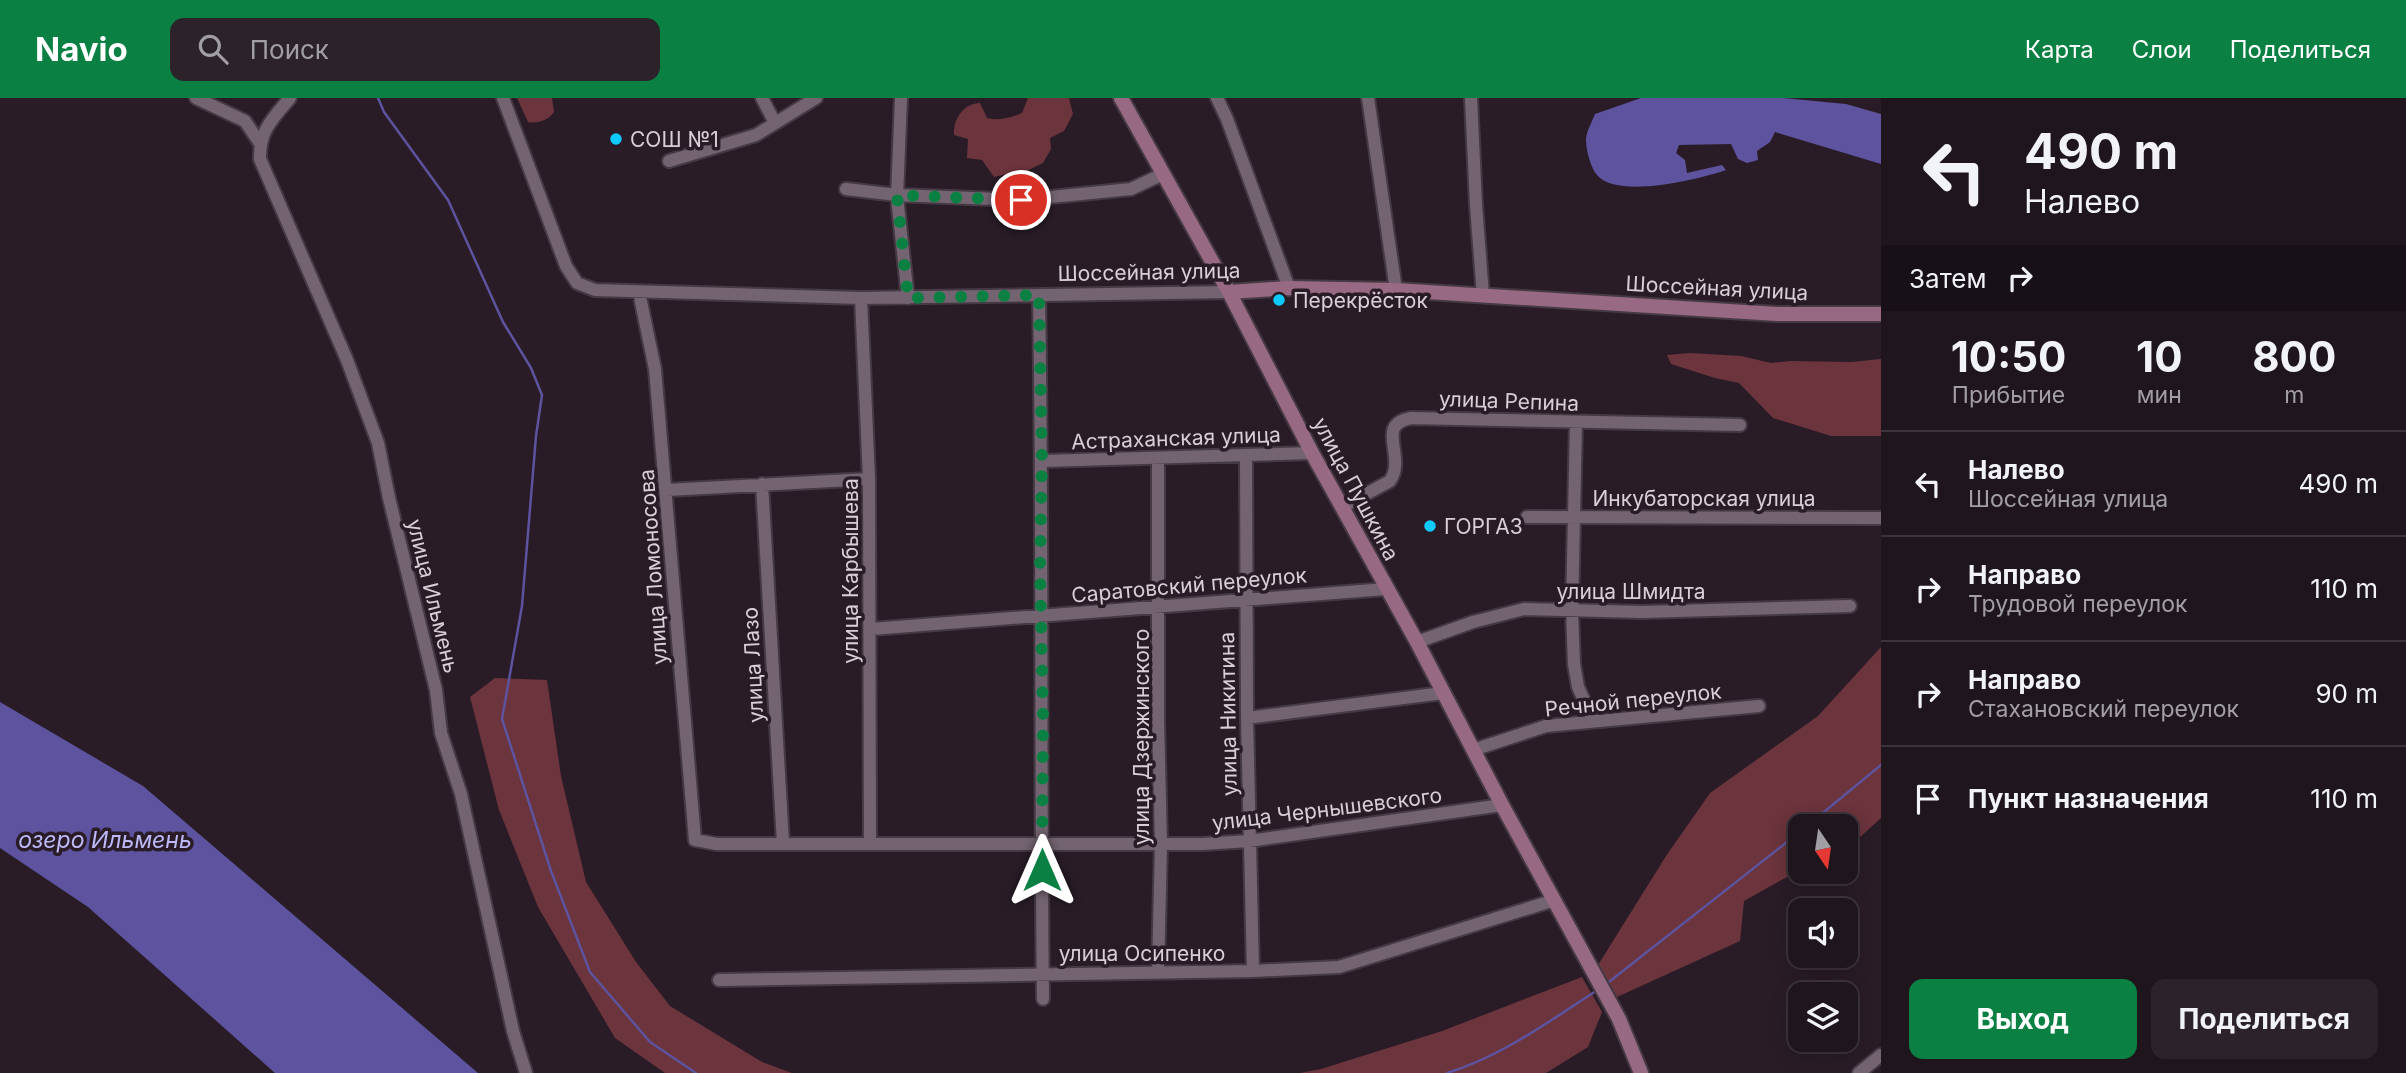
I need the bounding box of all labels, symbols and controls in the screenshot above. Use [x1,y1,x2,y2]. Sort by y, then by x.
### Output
search box [170,18,660,81]
text: Navio [35,29,128,69]
icon: search [194,30,232,68]
text: Поиск [250,34,329,65]
text: Карта [2025,35,2094,64]
text: Слои [2132,35,2192,64]
text: Поделиться [2230,35,2371,64]
text: 490 m [2024,122,2178,181]
icon: left [1909,126,2000,217]
place label: СОШ №1 [630,127,719,152]
marker: СОШ №1 [608,131,624,147]
pin [991,170,1051,230]
icon: arrive [1002,181,1040,219]
text: Налево [2024,182,2140,221]
street label: Шоссейная улица [1057,258,1241,286]
icon: right [2001,259,2039,297]
text: Затем [1909,263,1987,294]
street label: Шоссейная улица [1625,271,1809,305]
place label: Перекрёсток [1293,288,1428,313]
marker: Перекрёсток [1271,292,1287,308]
text: 10:50 [1951,331,2066,382]
text: 10 [2136,331,2183,382]
text: 800 [2252,331,2336,382]
text: Прибытие [1952,381,2065,409]
text: мин [2137,381,2182,409]
text: m [2284,381,2304,409]
street label: улица Репина [1439,386,1579,416]
street label: улица Пушкина [1308,413,1404,565]
street label: Астраханская улица [1071,422,1281,454]
text: Налево [1968,454,2065,485]
icon: left [1909,465,1947,503]
street label: улица Ломоносова [634,468,672,666]
text: 490 m [2299,468,2378,499]
street label: улица Карбышева [838,478,863,664]
text: Шоссейная улица [1968,485,2168,513]
street label: Инкубаторская улица [1593,486,1815,511]
place label: ГОРГАЗ [1444,514,1523,539]
street label: улица Ильмень [402,516,464,676]
marker: ГОРГАЗ [1422,518,1438,534]
text: Направо [1968,559,2081,590]
street label: Саратовский переулок [1070,562,1308,608]
icon: right [1909,570,1947,608]
text: 110 m [2310,573,2378,604]
street label: улица Шмидта [1556,579,1706,604]
text: Трудовой переулок [1968,590,2188,618]
street label: улица Лазо [737,606,769,724]
street label: улица Дзержинского [1129,629,1154,845]
street label: улица Никитина [1214,632,1242,796]
text: Направо [1968,664,2081,695]
icon: right [1909,675,1947,713]
street label: Речной переулок [1543,678,1723,722]
text: 90 m [2315,678,2378,709]
text: Стахановский переулок [1968,695,2239,723]
icon: arrive [1909,780,1947,818]
street label: улица Чернышевского [1211,782,1443,836]
text: Пункт назначения [1968,783,2209,814]
text: 110 m [2310,783,2378,814]
north arrow [1788,814,1858,884]
map controls [1788,814,1858,1052]
water label: озеро Ильмень [18,826,192,854]
position arrow [1005,833,1079,907]
button: sound [1788,898,1858,968]
street label: улица Осипенко [1059,941,1225,966]
button: Выход [1909,979,2137,1059]
button: Поделиться [2151,979,2378,1059]
button: layers [1788,982,1858,1052]

